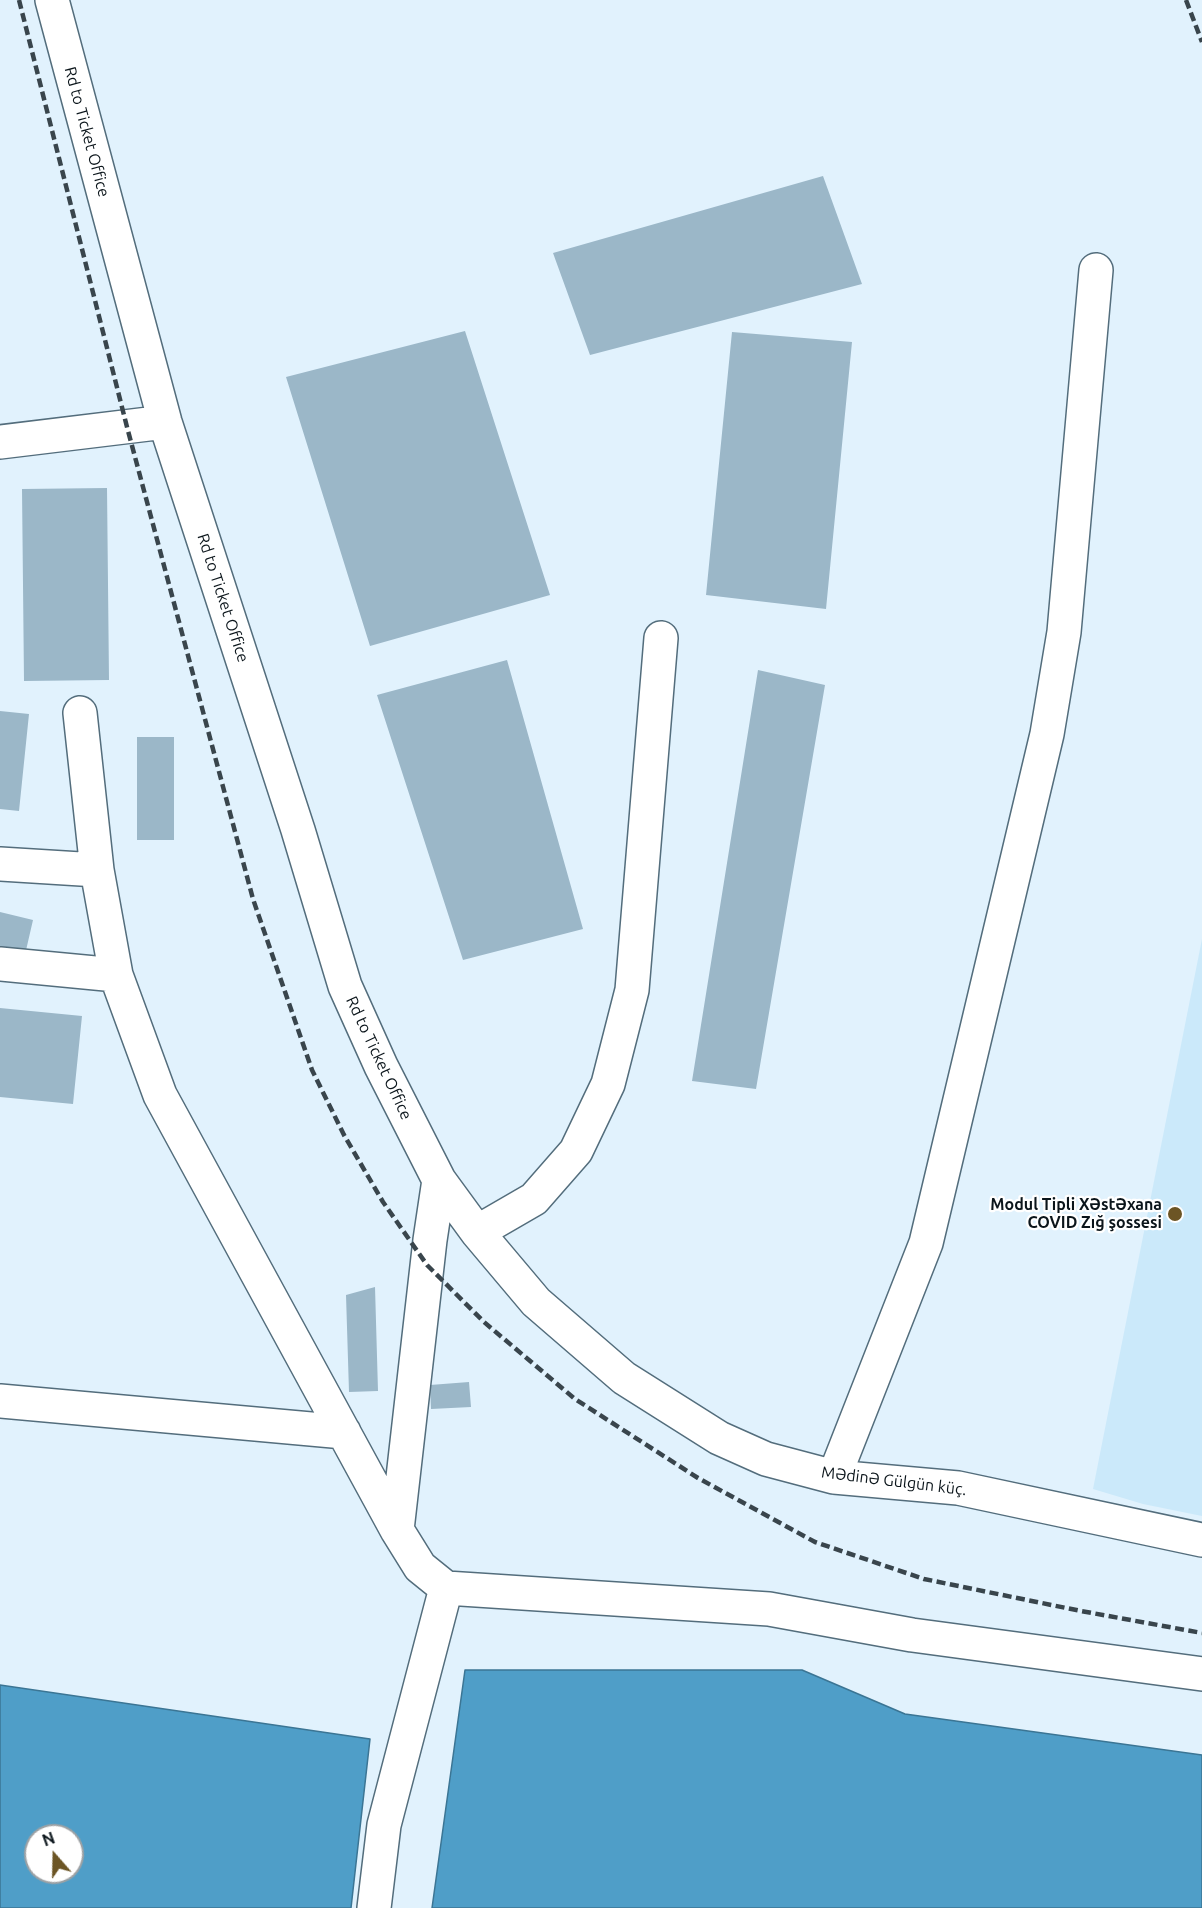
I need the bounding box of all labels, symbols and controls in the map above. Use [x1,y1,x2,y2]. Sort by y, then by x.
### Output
street label: Rd to Ticket Office [60,65,114,199]
street label: Rd to Ticket Office [193,531,253,665]
street label: Rd to Ticket Office [342,993,416,1123]
place label: Modul Tipli Xəstəxana COVID Zığ şossesi [990,1195,1162,1233]
marker: Modul Tipli Xəstəxana COVID Zığ şossesi [1166,1205,1184,1223]
street label: Mədinə Gülgün küç. [820,1463,968,1499]
north arrow [24,1824,84,1884]
text: N [40,1828,57,1849]

